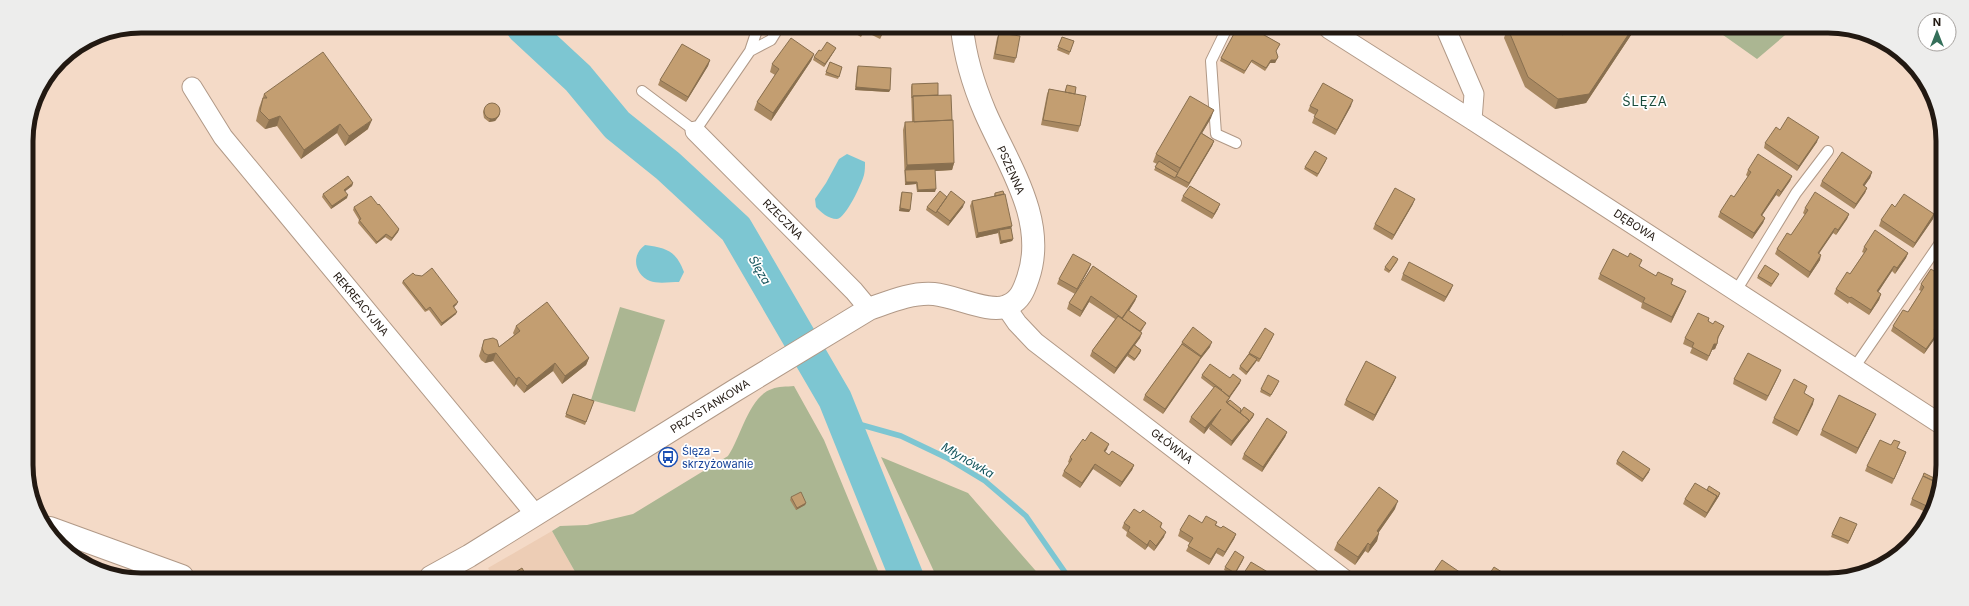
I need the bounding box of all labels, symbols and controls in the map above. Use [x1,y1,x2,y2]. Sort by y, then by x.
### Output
north arrow [1917,12,1957,52]
text: N [1933,15,1941,29]
district label: ŚLĘZA [1622,93,1668,109]
street label: PSZENNA [994,144,1028,197]
street label: RZECZNA [760,196,806,242]
street label: DĘBOWA [1611,206,1659,244]
water label: Ślęza [746,253,774,287]
street label: REKREACYJNA [330,269,392,339]
street label: PRZYSTANKOWA [668,376,753,436]
street label: GŁÓWNA [1148,425,1196,467]
water label: Młynówka [939,439,997,481]
place label: Ślęza – skrzyżowanie [682,444,753,471]
bus stop icon: Ślęza – skrzyżowanie [657,446,679,468]

